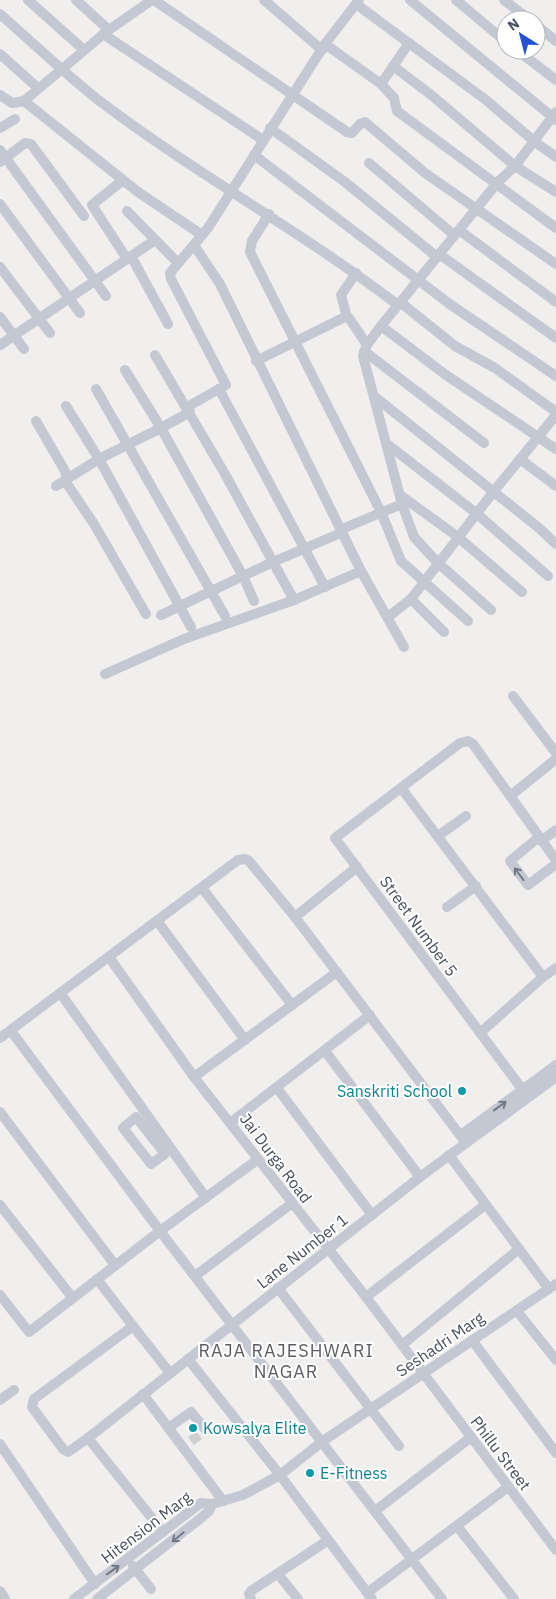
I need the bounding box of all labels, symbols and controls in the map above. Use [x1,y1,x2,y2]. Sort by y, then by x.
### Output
north arrow [496,10,546,60]
text: N [504,14,523,35]
one-way arrow [514,868,525,881]
street label: Street Number 5 [376,872,462,980]
place label: Sanskriti School [337,1081,452,1101]
marker: Sanskriti School [456,1085,468,1097]
one-way arrow [493,1101,507,1111]
street label: Jai Durga Road [236,1109,316,1207]
street label: Lane Number 1 [253,1209,351,1293]
street label: Seshadri Marg [392,1307,488,1381]
district label: RAJA RAJESHWARI NAGAR [198,1339,374,1383]
street label: Phillu Street [466,1412,536,1494]
place label: Kowsalya Elite [203,1418,307,1438]
marker: Kowsalya Elite [187,1422,199,1434]
place label: E-Fitness [320,1463,388,1483]
marker: E-Fitness [304,1467,316,1479]
street label: Hitension Marg [97,1486,196,1567]
one-way arrow [172,1532,185,1543]
one-way arrow [106,1565,120,1575]

